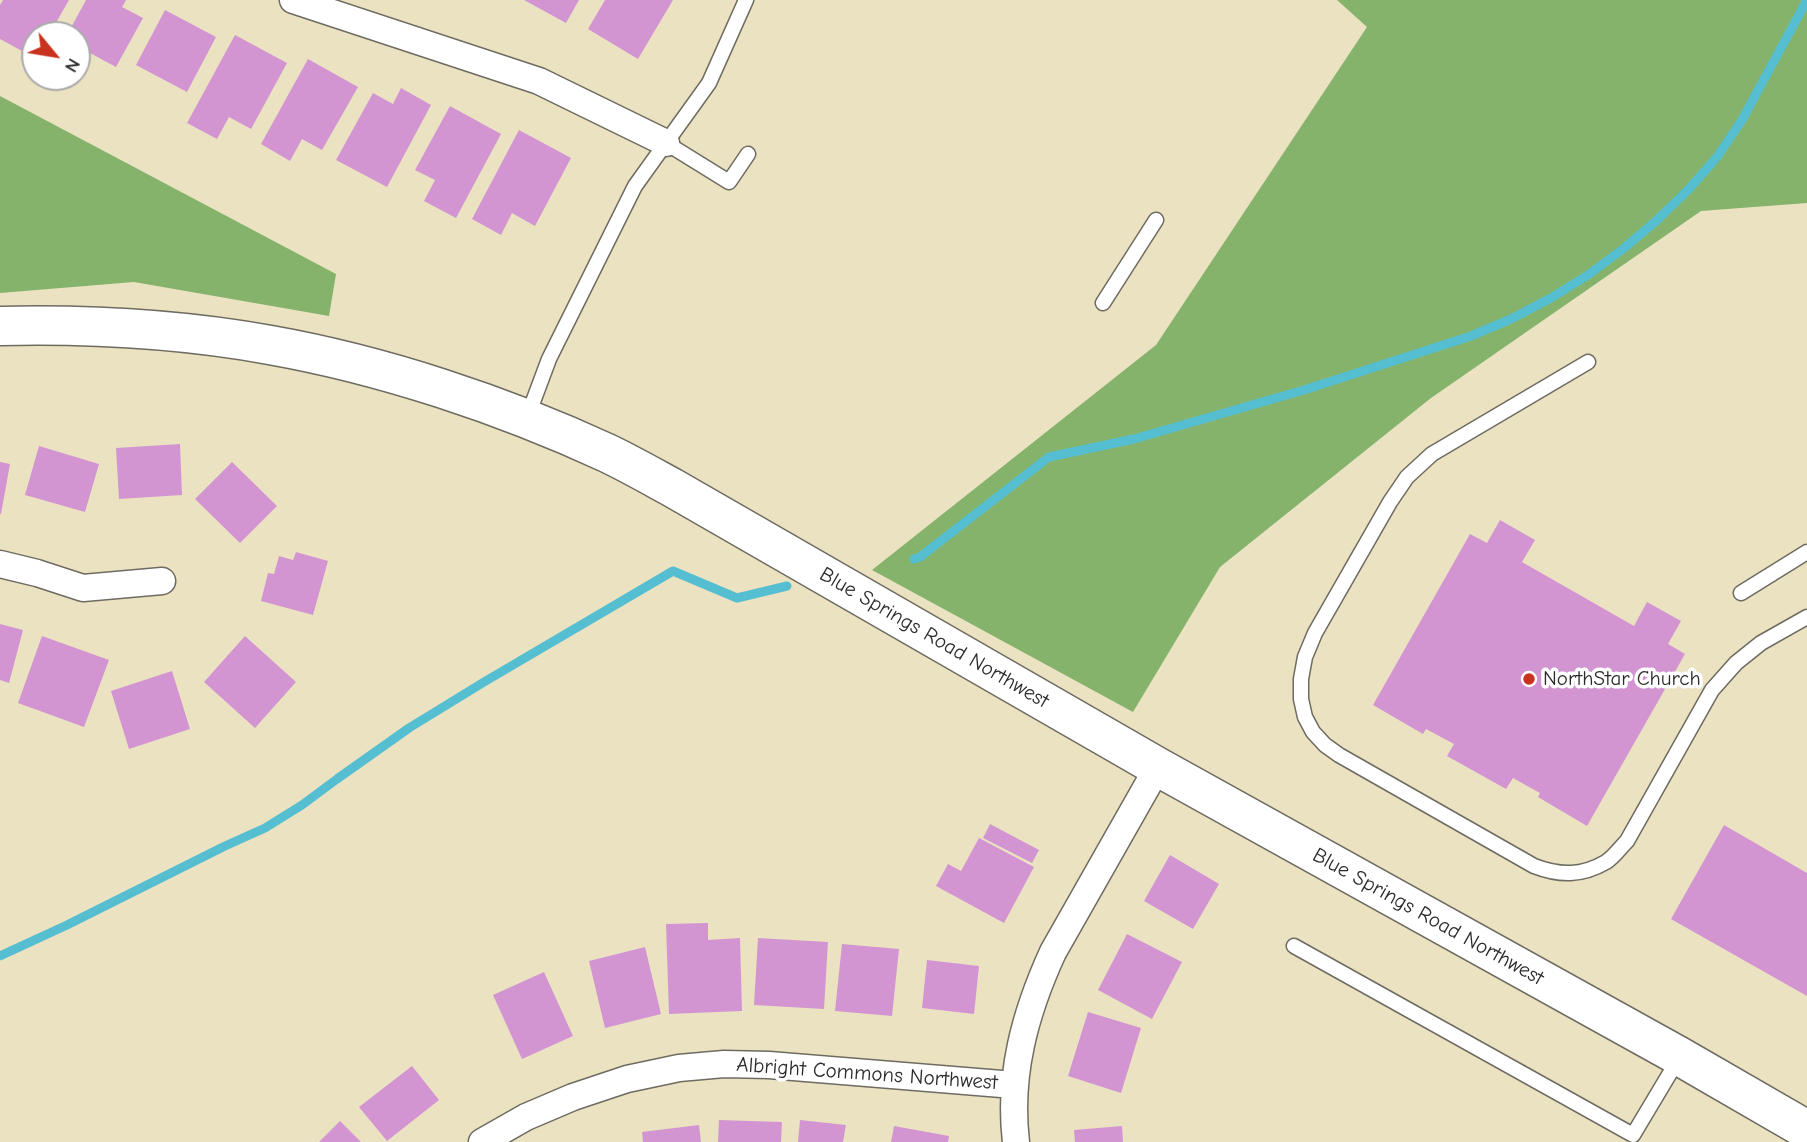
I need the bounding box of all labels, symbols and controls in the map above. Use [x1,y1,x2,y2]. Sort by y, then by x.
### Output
north arrow [21,21,91,91]
text: N [60,55,85,76]
street label: Blue Springs Road Northwest [815,562,1053,714]
place label: NorthStar Church [1543,666,1701,692]
marker: NorthStar Church [1521,671,1537,687]
street label: Blue Springs Road Northwest [1308,843,1548,991]
street label: Albright Commons Northwest [736,1052,998,1096]

